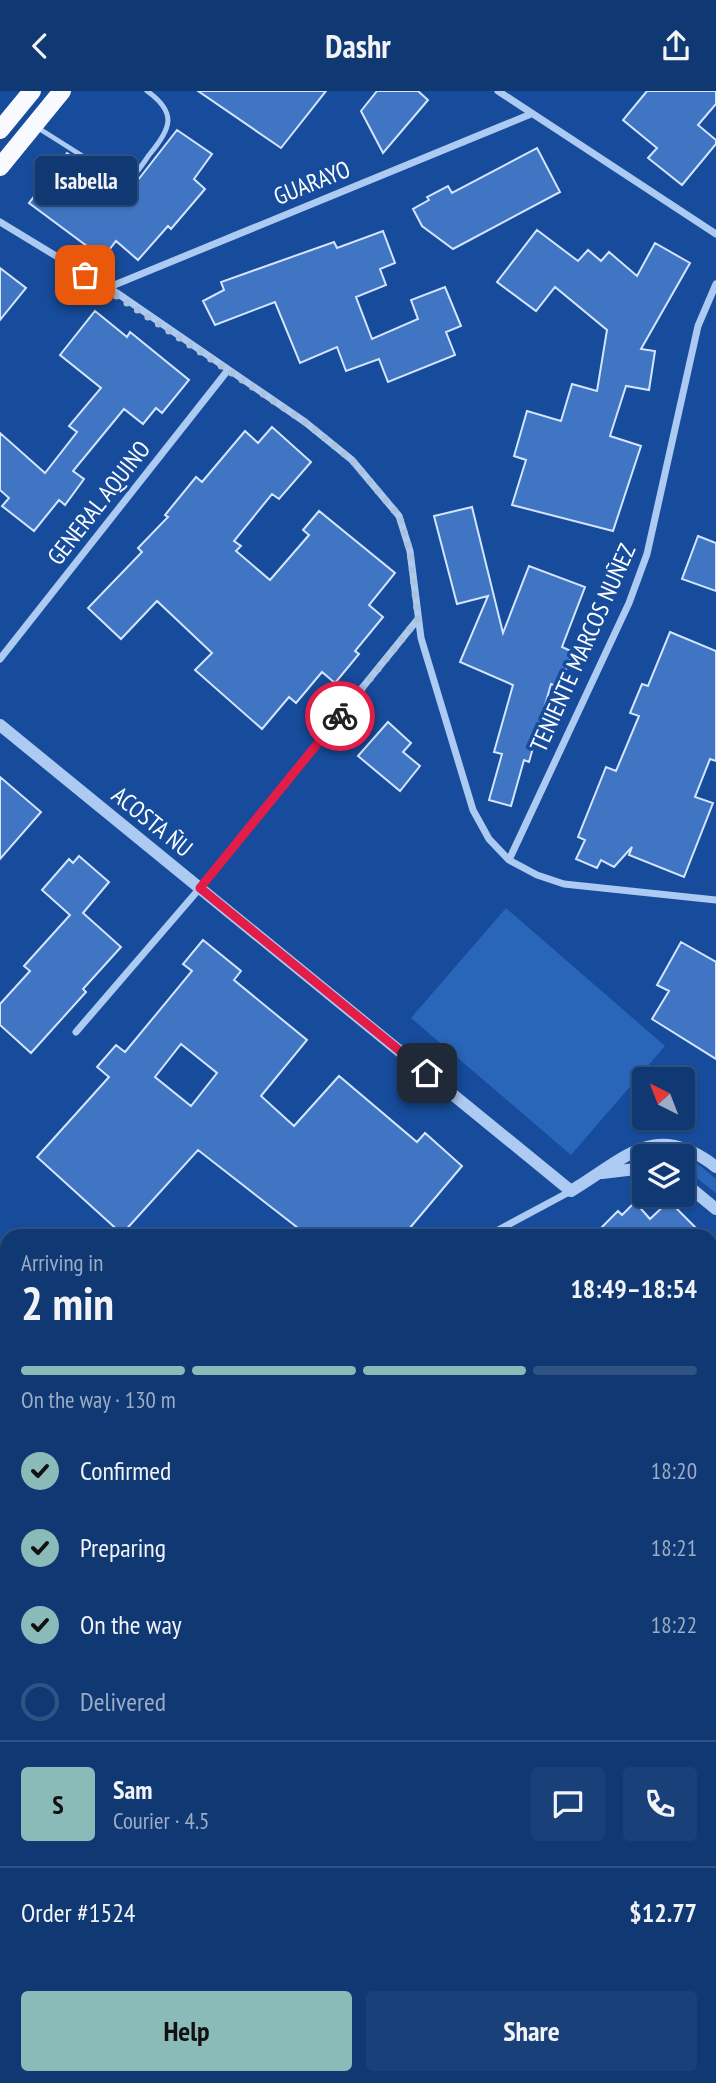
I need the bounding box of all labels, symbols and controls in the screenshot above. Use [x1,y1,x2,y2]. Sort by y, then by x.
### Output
text: Dashr [325,25,391,67]
icon: back [21,27,59,65]
icon: share [657,27,695,65]
street label: GUARAYO [269,153,355,212]
callout: Isabella [34,156,136,205]
text: Isabella [54,166,118,195]
pin [55,245,115,305]
icon: bag [66,256,104,294]
street label: GENERAL AQUINO [40,434,157,571]
street label: TENIENTE MARCOS NUÑEZ [523,539,642,757]
courier [305,681,375,751]
icon: bike [321,697,359,735]
street label: ACOSTA ÑU [106,780,199,864]
pin [397,1043,457,1103]
icon: home [408,1054,446,1092]
north arrow [632,1067,695,1131]
map controls [632,1067,695,1207]
button: layers [632,1144,695,1207]
text: Arriving in [21,1248,103,1277]
text: 18:49–18:54 [570,1272,697,1305]
text: 2 min [21,1273,114,1333]
text: On the way · 130 m [21,1385,176,1414]
icon: check [21,1452,59,1490]
text: Confirmed [80,1454,171,1487]
text: 18:20 [651,1456,697,1485]
icon: check [21,1529,59,1567]
text: Preparing [80,1531,166,1564]
text: 18:21 [651,1533,697,1562]
icon: check [21,1606,59,1644]
text: On the way [80,1608,182,1641]
text: 18:22 [651,1610,697,1639]
text: Delivered [80,1685,166,1718]
button: chat [531,1767,605,1841]
button: phone [623,1767,697,1841]
text: Sam [113,1773,152,1806]
text: S [52,1788,64,1821]
text: Courier · 4.5 [113,1806,209,1835]
text: Order #1524 [21,1896,136,1929]
text: $12.77 [629,1896,697,1929]
button: Help [21,1991,352,2071]
button: Share [366,1991,697,2071]

